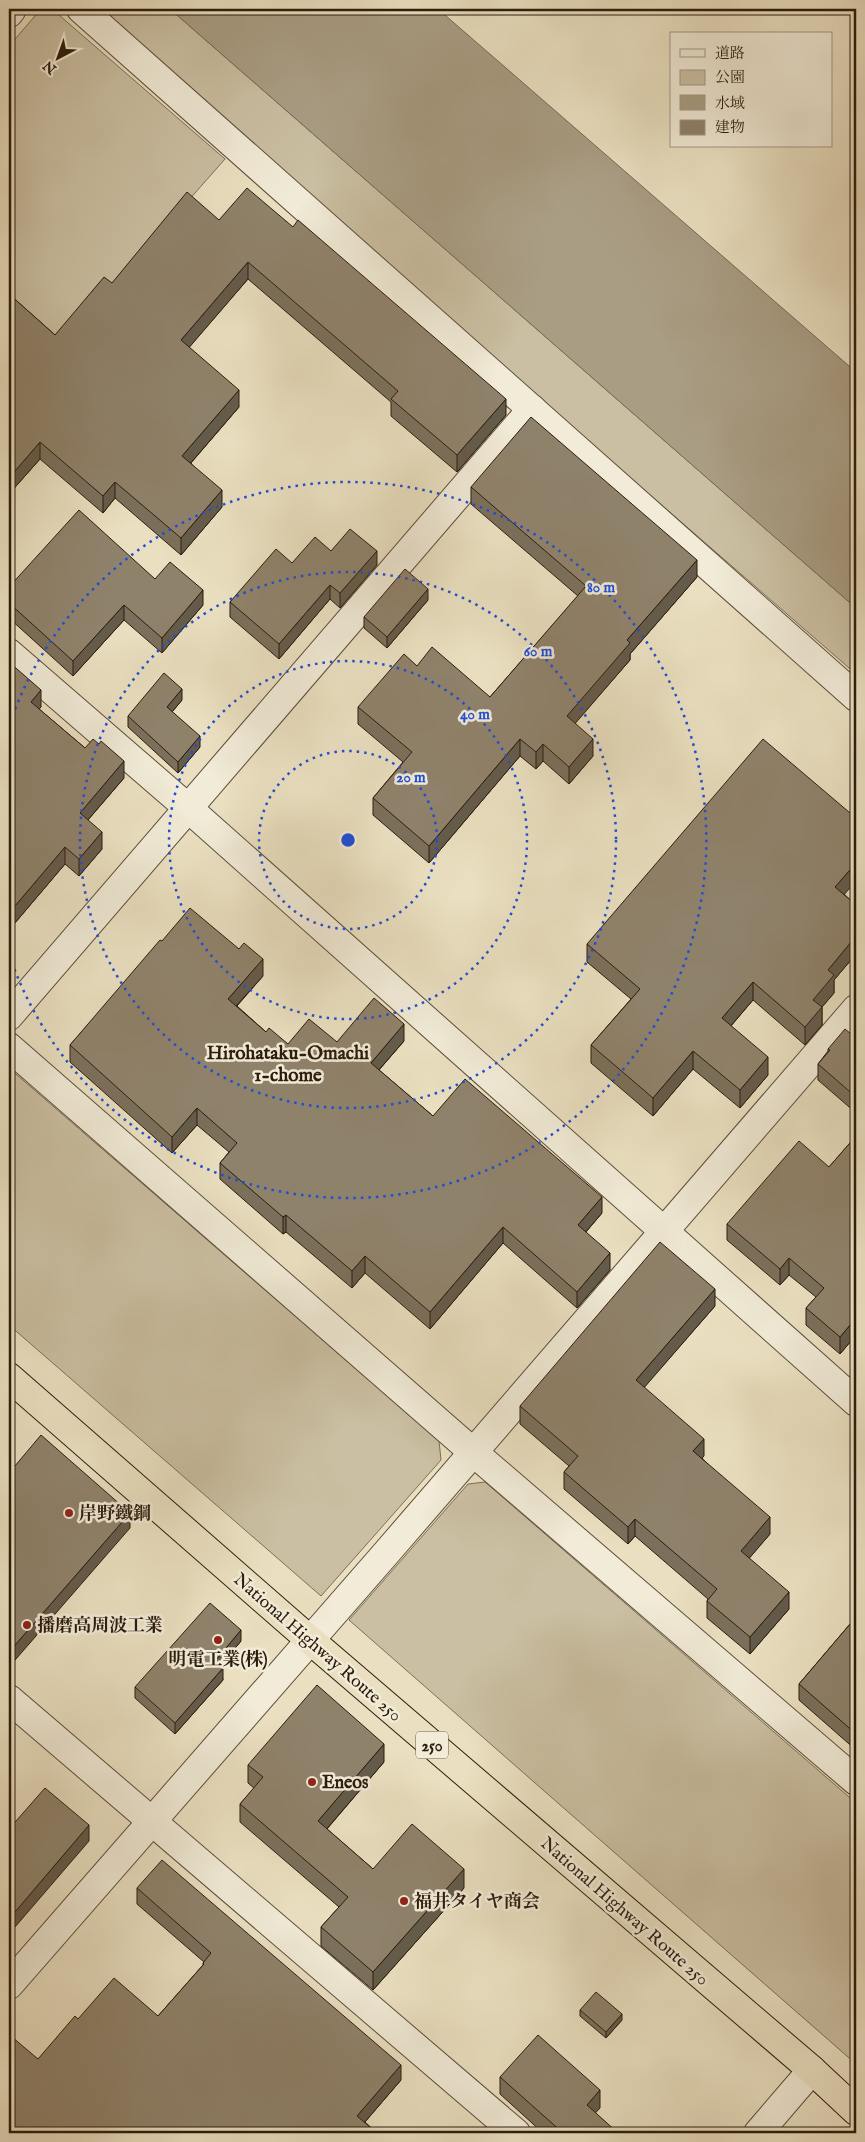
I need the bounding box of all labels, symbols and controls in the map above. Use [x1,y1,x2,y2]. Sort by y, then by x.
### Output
north arrow [32,32,82,82]
legend [670,32,832,148]
text: 道路 [715,44,745,63]
text: N [40,56,61,78]
text: 公園 [715,68,745,87]
text: 水域 [715,94,745,113]
text: 建物 [715,118,745,137]
text: 80 m [587,578,615,597]
text: 60 m [524,642,553,661]
text: 40 m [460,705,490,724]
text: 20 m [396,768,426,787]
centre of rings [339,831,357,849]
district label: Hirohataku-Omachi 1-chome [207,1042,369,1088]
place label: 岸野鐵鋼 [79,1503,151,1526]
marker: 岸野鐵鋼 [63,1507,75,1519]
street label: National Highway Route 250 [228,1569,406,1728]
place label: 播磨高周波工業 [37,1615,163,1638]
marker: 播磨高周波工業 [21,1619,33,1631]
marker: 明電工業(株) [212,1634,224,1646]
place label: 明電工業(株) [168,1649,268,1672]
road number: 250 [416,1732,448,1758]
place label: Eneos [322,1772,369,1795]
marker: Eneos [306,1776,318,1788]
street label: National Highway Route 250 [535,1833,713,1992]
place label: 福井タイヤ商会 [414,1891,540,1914]
marker: 福井タイヤ商会 [398,1895,410,1907]

